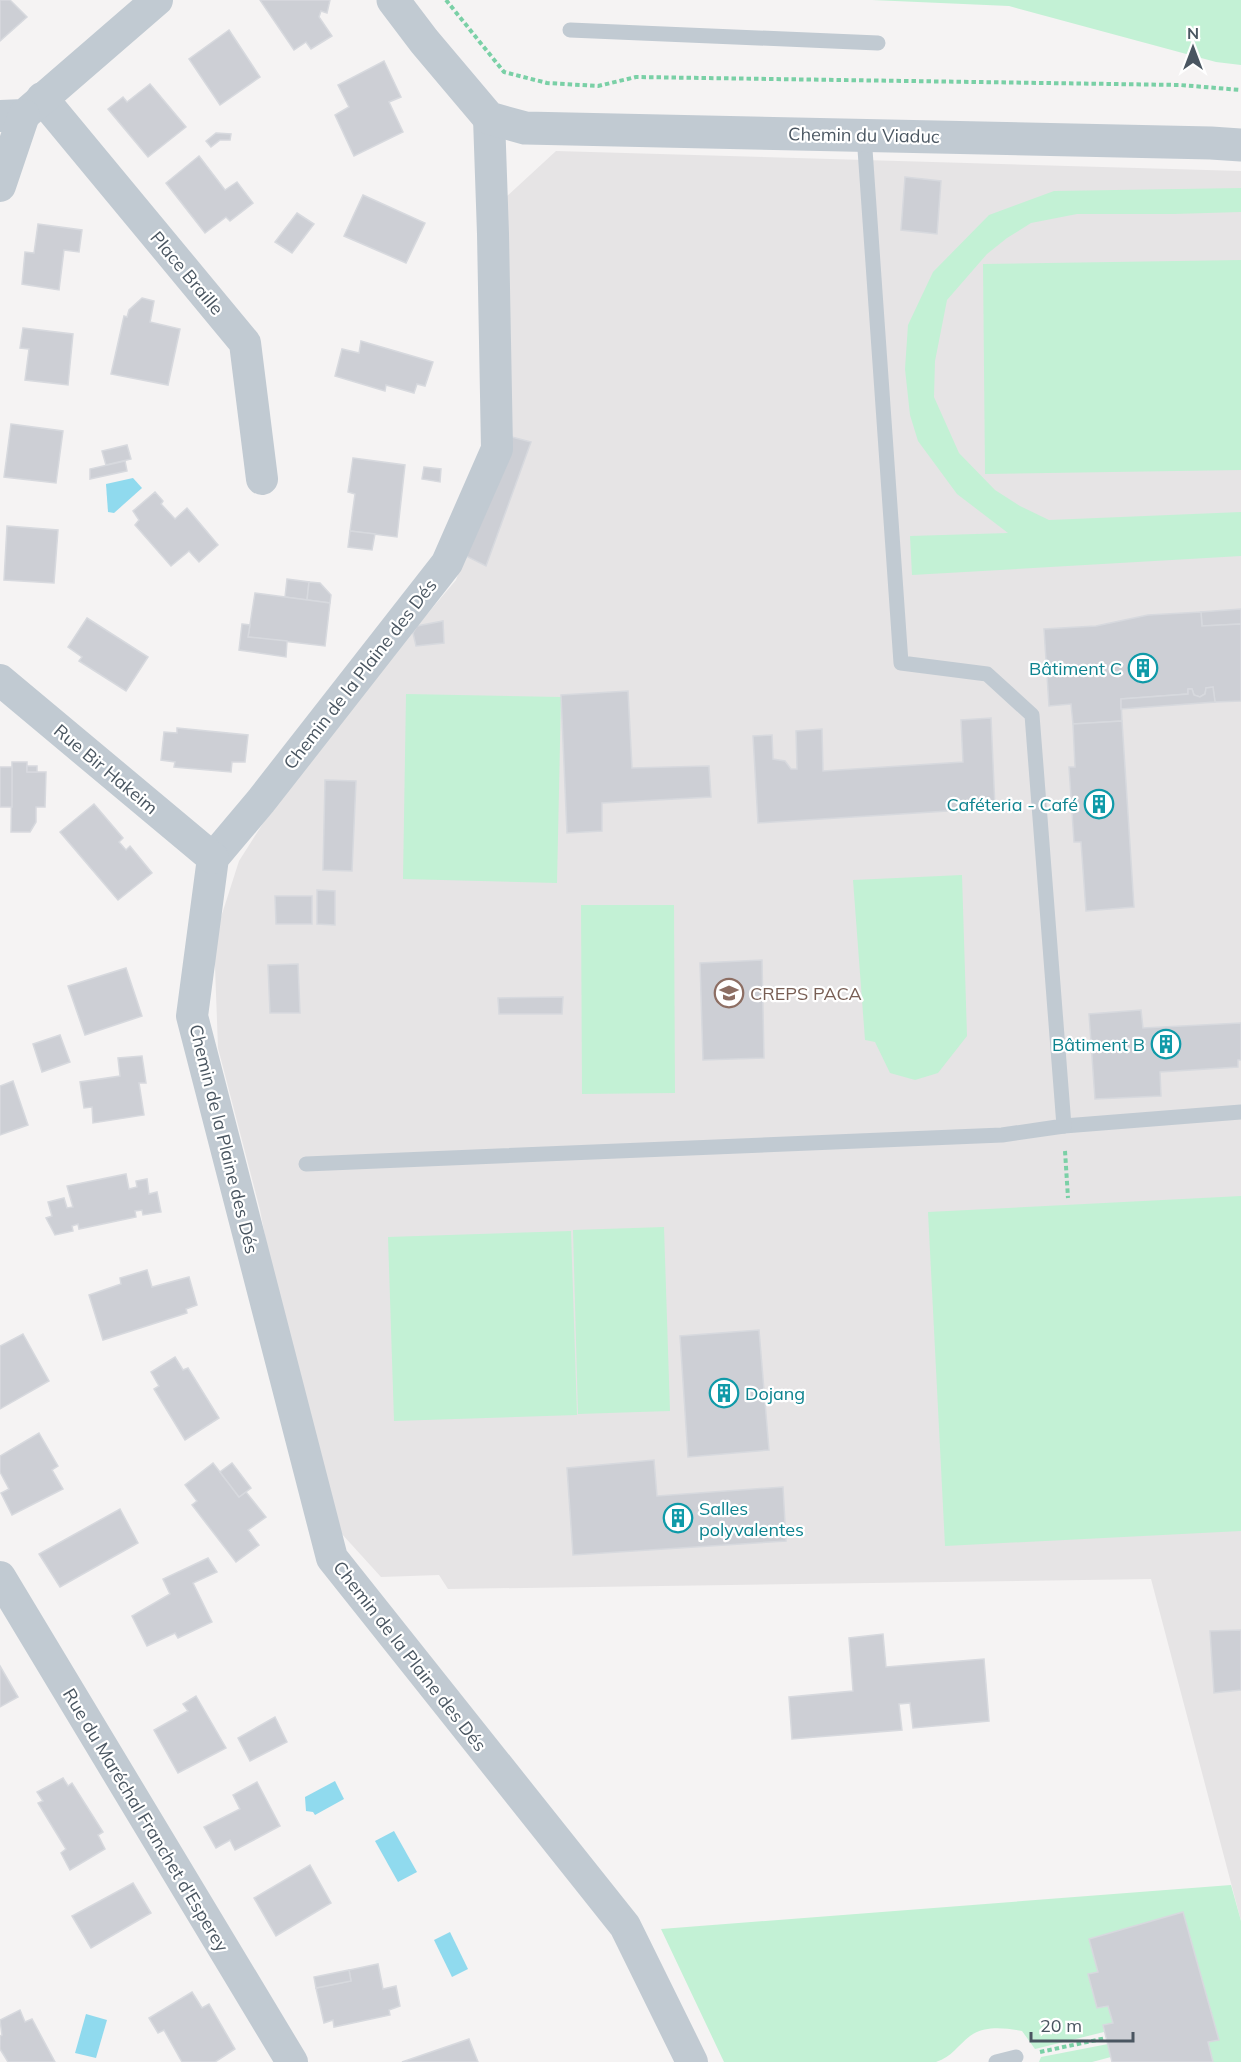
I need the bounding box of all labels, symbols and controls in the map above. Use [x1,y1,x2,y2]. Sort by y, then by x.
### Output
north arrow [1163,18,1223,78]
text: N [1187,23,1199,43]
street label: Chemin du Viaduc [788,122,940,148]
street label: Place Braille [145,226,229,320]
street label: Chemin de la Plaine des Dés [278,574,442,774]
building icon: Bâtiment C [1127,652,1159,684]
place label: Bâtiment C [1029,657,1122,680]
street label: Rue Bir Hakeim [49,719,163,819]
building icon: Caféteria - Café [1083,788,1115,820]
place label: Caféteria - Café [946,793,1078,816]
school or university icon: CREPS PACA [713,977,745,1009]
place label: CREPS PACA [750,982,862,1005]
street label: Chemin de la Plaine des Dés [184,1022,264,1256]
building icon: Bâtiment B [1150,1028,1182,1060]
place label: Bâtiment B [1052,1033,1145,1056]
building icon: Dojang [708,1377,740,1409]
place label: Dojang [745,1382,805,1405]
place label: Salles polyvalentes [699,1497,804,1541]
building icon: Salles polyvalentes [662,1502,694,1534]
street label: Chemin de la Plaine des Dés [328,1556,492,1756]
street label: Rue du Maréchal Franchet d'Esperey [58,1684,234,1956]
scale bar [1031,2005,1133,2043]
text: 20 m [1040,2014,1082,2037]

